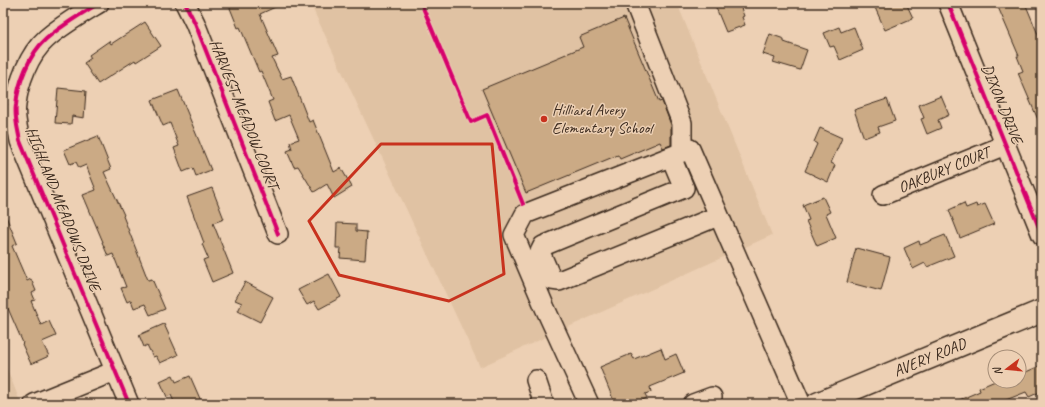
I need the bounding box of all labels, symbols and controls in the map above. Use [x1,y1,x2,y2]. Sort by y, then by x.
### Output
street label: HARVEST MEADOW COURT [205,36,285,195]
street label: DIXON DRIVE [977,61,1028,149]
place label: Hilliard Avery Elementary School [552,100,655,138]
marker: Hilliard Avery Elementary School [539,114,549,124]
street label: HIGHLAND MEADOWS DRIVE [21,124,106,297]
street label: OAKBURY COURT [895,141,996,198]
street label: AVERY ROAD [891,333,970,381]
north arrow [987,349,1027,389]
text: N [989,364,1005,377]

